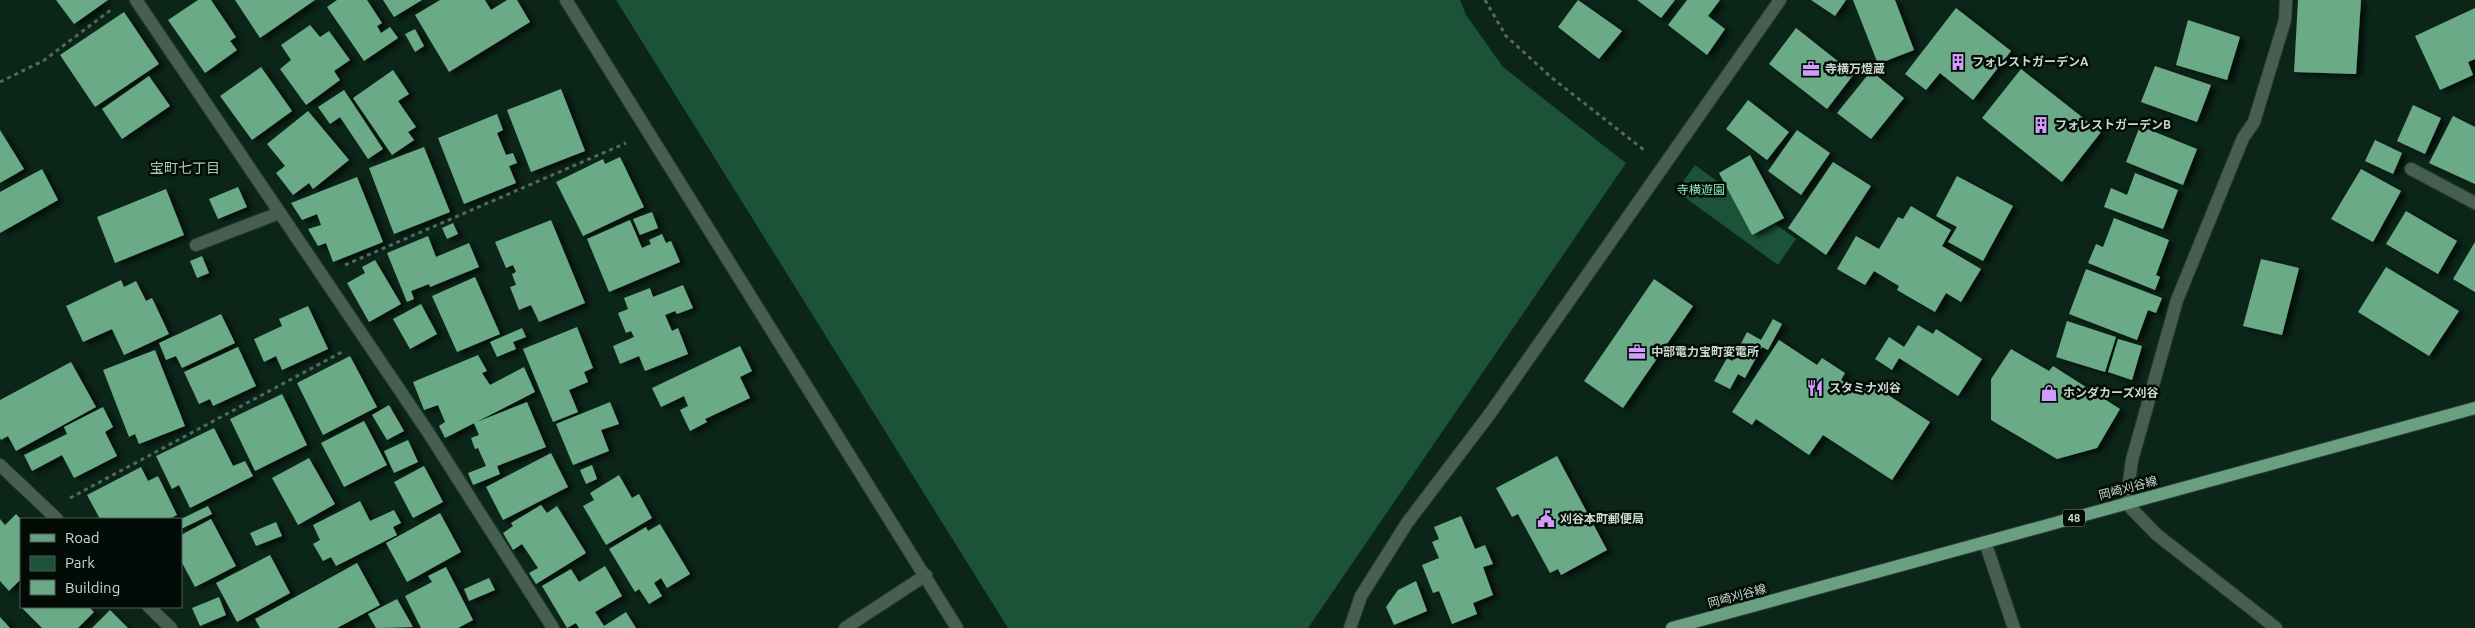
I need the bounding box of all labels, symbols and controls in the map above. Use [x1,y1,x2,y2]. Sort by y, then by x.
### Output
building icon: フォレストガーデンA [1948,52,1968,72]
place label: フォレストガーデンA [1972,55,2089,68]
office icon: 寺横万燈蔵 [1801,59,1821,79]
place label: 寺横万燈蔵 [1825,62,1885,75]
building icon: フォレストガーデンB [2031,115,2051,135]
place label: フォレストガーデンB [2055,118,2171,131]
district label: 宝町七丁目 [150,160,220,176]
park label: 寺横遊園 [1677,183,1725,196]
office icon: 中部電力宝町変電所 [1627,342,1647,362]
place label: 中部電力宝町変電所 [1651,345,1759,358]
restaurant icon: スタミナ刈谷 [1805,378,1825,398]
place label: スタミナ刈谷 [1829,381,1901,394]
shop icon: ホンダカーズ刈谷 [2039,383,2059,403]
place label: ホンダカーズ刈谷 [2063,386,2158,399]
street label: 岡崎刈谷線 [2097,473,2159,502]
public building icon: 刈谷本町郵便局 [1536,509,1556,529]
road number: 48 [2063,509,2085,526]
place label: 刈谷本町郵便局 [1560,512,1644,525]
legend [20,518,182,608]
text: Road [65,529,100,546]
text: Park [65,554,95,571]
text: Building [65,579,120,596]
street label: 岡崎刈谷線 [1706,581,1768,610]

